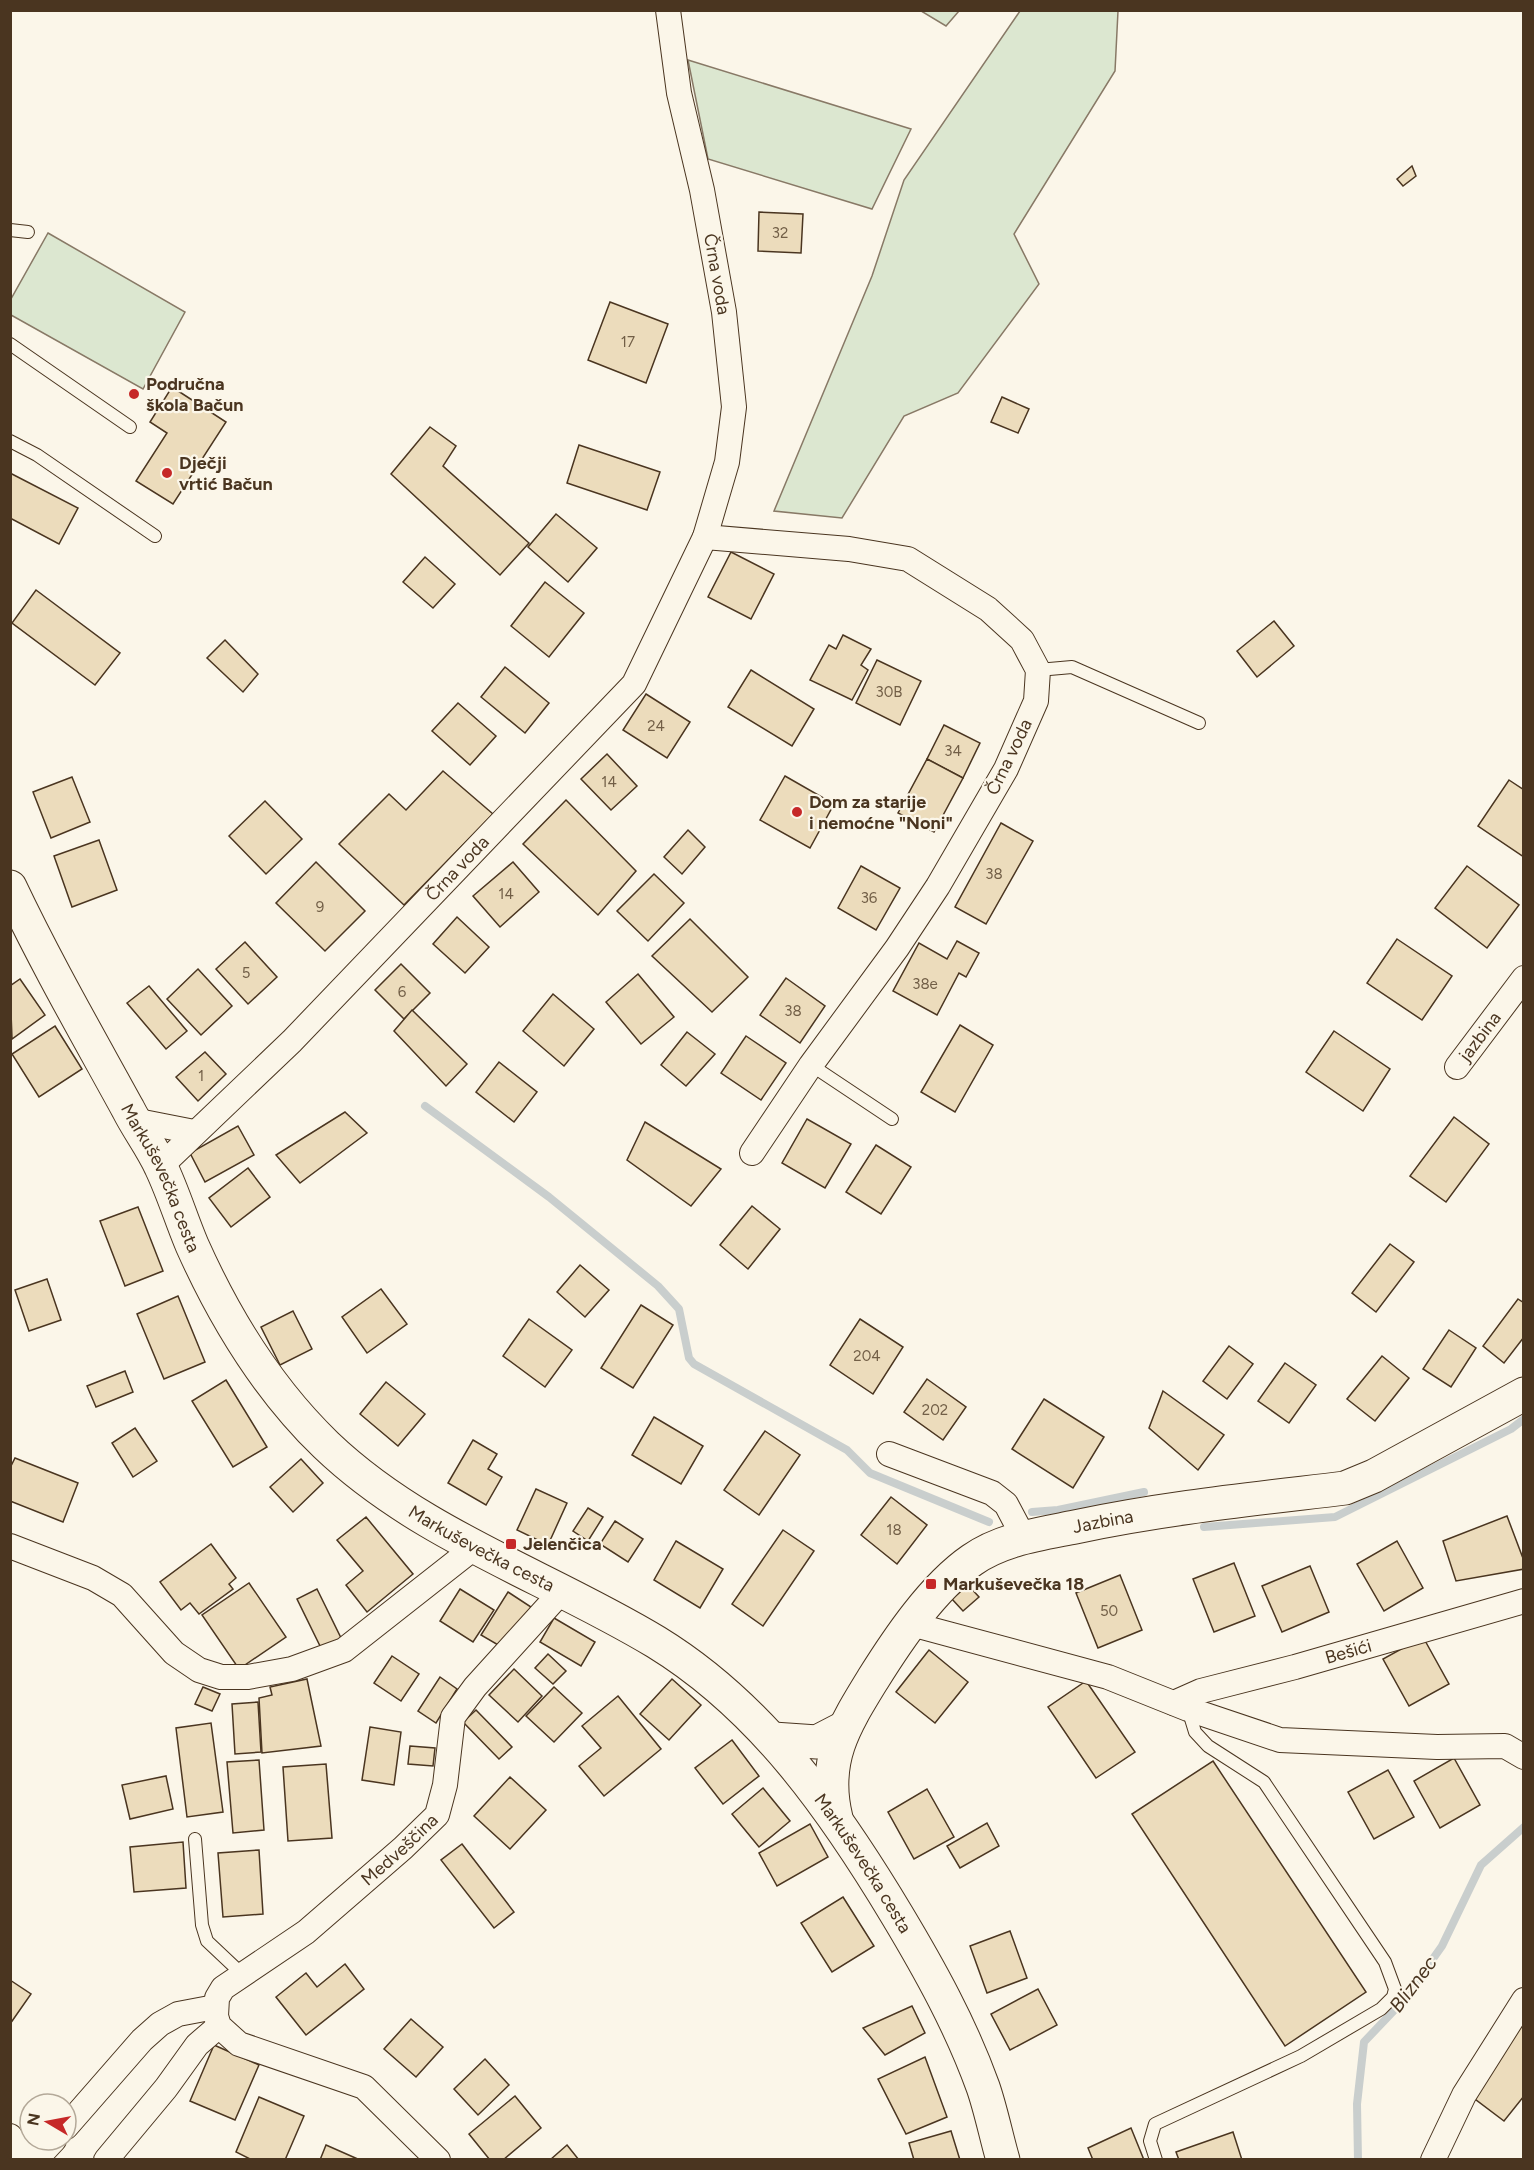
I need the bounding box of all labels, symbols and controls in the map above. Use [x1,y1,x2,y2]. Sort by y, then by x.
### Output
house number: 32 [772,224,788,242]
street label: Črna voda [699,232,735,316]
house number: 17 [621,333,635,351]
place label: Područna škola Bačun [146,373,244,416]
marker: Područna škola Bačun [127,387,141,401]
place label: Dječji vrtić Bačun [179,452,273,495]
marker: Dječji vrtić Bačun [160,466,174,480]
house number: 30B [876,683,902,701]
street label: Črna voda [981,715,1037,799]
house number: 24 [647,717,665,735]
house number: 34 [944,742,962,760]
house number: 14 [601,773,617,791]
place label: Dom za starije i nemoćne "Noni" [809,791,953,834]
marker: Dom za starije i nemoćne "Noni" [790,805,804,819]
street label: Črna voda [421,831,494,906]
house number: 38 [985,865,1003,883]
house number: 14 [498,885,514,903]
house number: 36 [861,889,878,907]
house number: 9 [316,898,324,916]
house number: 5 [242,964,250,982]
house number: 38e [912,975,938,993]
house number: 6 [398,983,407,1001]
house number: 38 [784,1002,802,1020]
street label: jazbina [1453,1007,1506,1067]
house number: 1 [198,1067,204,1085]
street label: Markuševečka cesta [116,1100,205,1256]
house number: 204 [853,1347,881,1365]
house number: 202 [922,1401,948,1419]
street label: Markuševečka cesta [404,1501,558,1597]
street label: Jazbina [1071,1505,1135,1538]
house number: 18 [886,1521,902,1539]
place label: Jelenčica [523,1533,602,1555]
marker: Jelenčica [504,1537,518,1551]
place label: Markuševečka 18 [943,1573,1084,1595]
marker: Markuševečka 18 [924,1577,938,1591]
house number: 50 [1100,1602,1118,1620]
street label: Bešići [1322,1635,1374,1669]
street label: Markuševečka cesta [809,1789,916,1937]
street label: Medveščina [357,1809,443,1890]
water label: Bliznec [1384,1951,1442,2017]
north arrow [18,2092,78,2152]
text: N [23,2112,44,2127]

